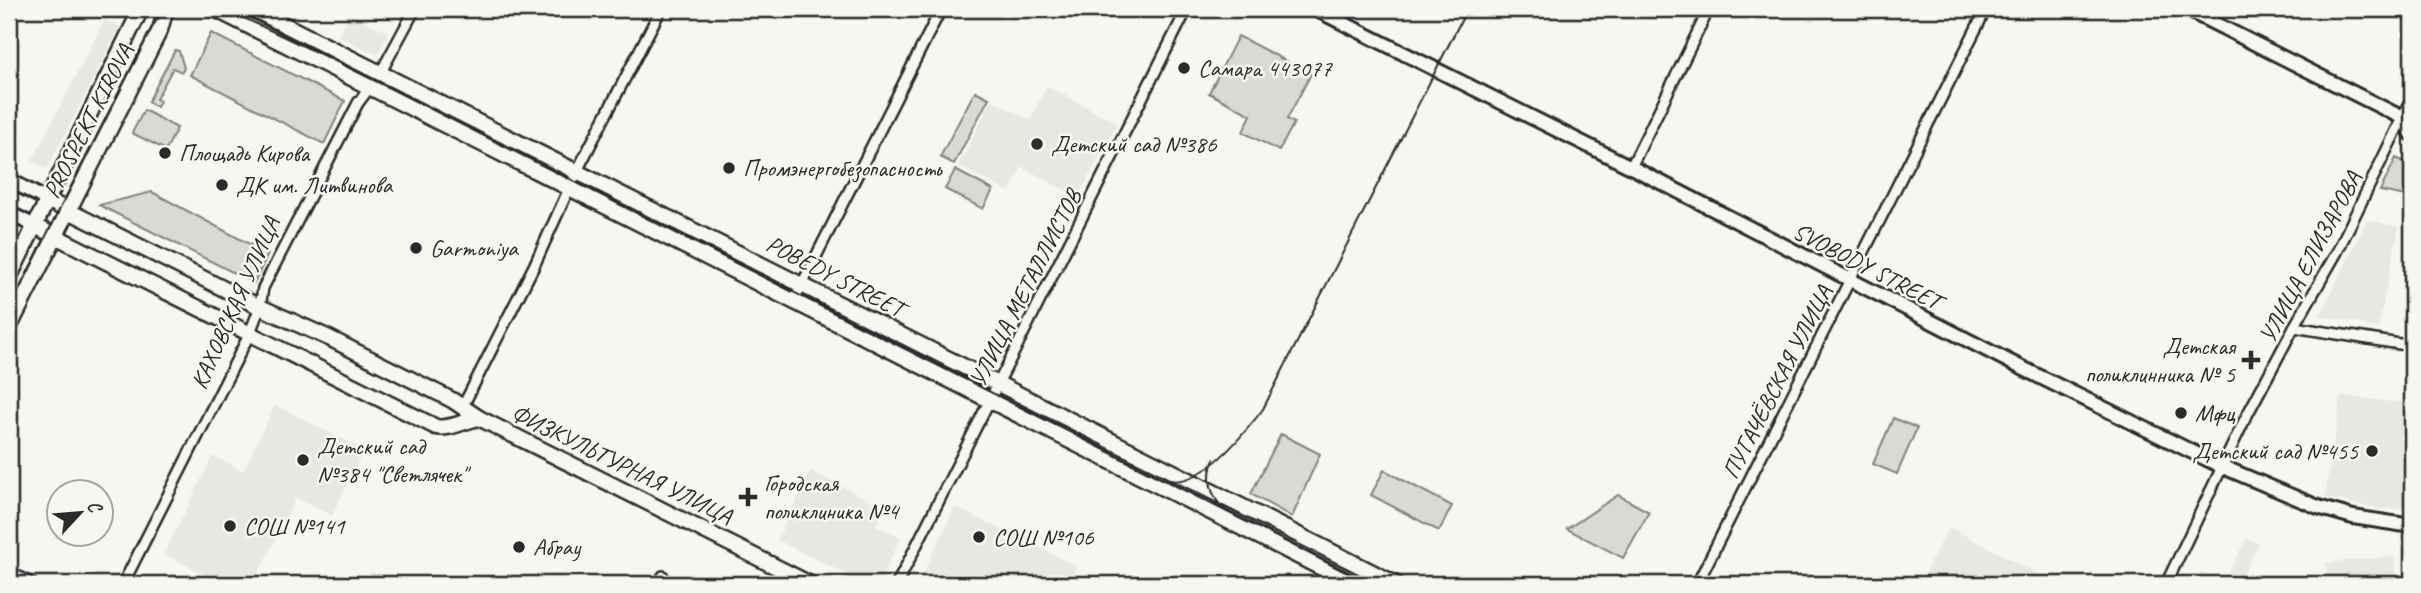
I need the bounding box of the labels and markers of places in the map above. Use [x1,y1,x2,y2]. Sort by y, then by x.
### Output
place label: Самара 443077 [1198,53,1333,83]
marker: Самара 443077 [1176,60,1192,76]
place label: Детский сад №386 [1051,129,1218,159]
marker: Детский сад №386 [1029,136,1045,152]
place label: Площадь Кирова [179,138,310,168]
marker: Площадь Кирова [157,145,173,161]
place label: Промэнергобезопасность [743,153,943,183]
marker: Промэнергобезопасность [721,160,737,176]
place label: ДК им. Литвинова [236,170,394,200]
marker: ДК им. Литвинова [214,177,230,193]
place label: Garmoniya [430,233,519,263]
marker: Garmoniya [408,240,424,256]
place label: Детская поликлинника № 5 [2085,331,2237,389]
marker: Детская поликлинника № 5 [2241,350,2261,370]
place label: Мфц [2195,398,2236,428]
marker: Мфц [2173,405,2189,421]
place label: Детский сад №384 "Светлячек" [317,431,472,489]
place label: Детский сад №455 [2192,436,2359,466]
marker: Детский сад №455 [2364,443,2380,459]
marker: Детский сад №384 "Светлячек" [295,452,311,468]
place label: Городская поликлиника №4 [764,468,900,526]
marker: Городская поликлиника №4 [738,487,758,507]
place label: СОШ №141 [244,511,346,541]
marker: СОШ №141 [222,518,238,534]
place label: СОШ №106 [993,522,1095,552]
marker: СОШ №106 [971,529,987,545]
place label: Абрау [533,532,582,562]
marker: Абрау [511,539,527,555]

